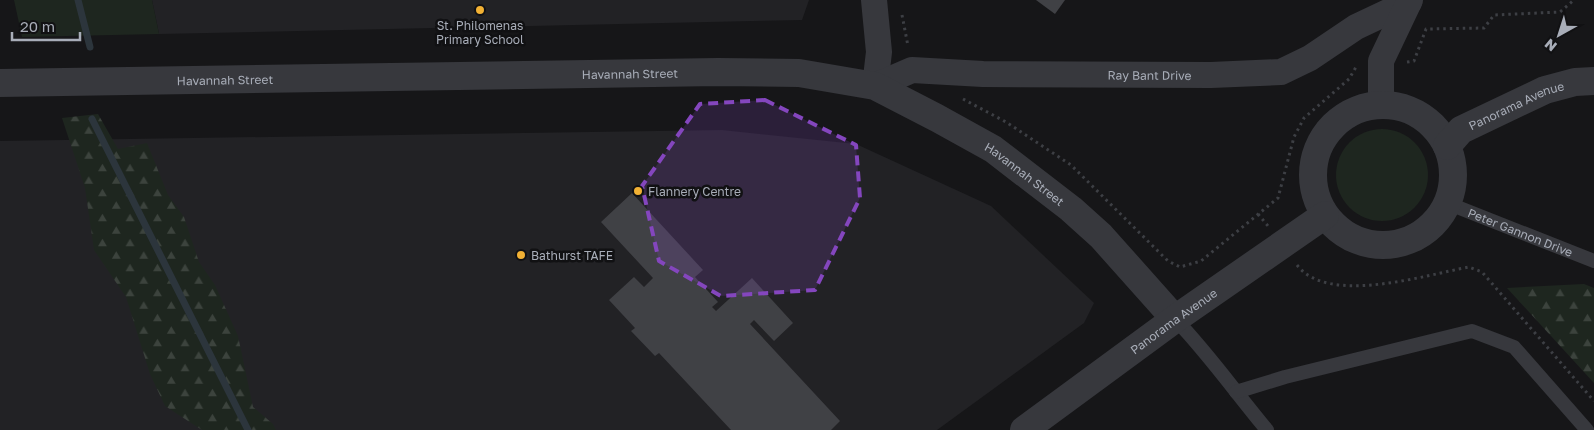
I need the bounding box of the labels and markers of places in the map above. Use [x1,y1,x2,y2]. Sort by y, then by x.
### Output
marker: St. Philomenas Primary School [474,4,486,16]
place label: St. Philomenas Primary School [436,18,524,47]
place label: Flannery Centre [648,184,741,199]
marker: Flannery Centre [632,185,644,197]
place label: Bathurst TAFE [531,248,613,263]
marker: Bathurst TAFE [515,249,527,261]

